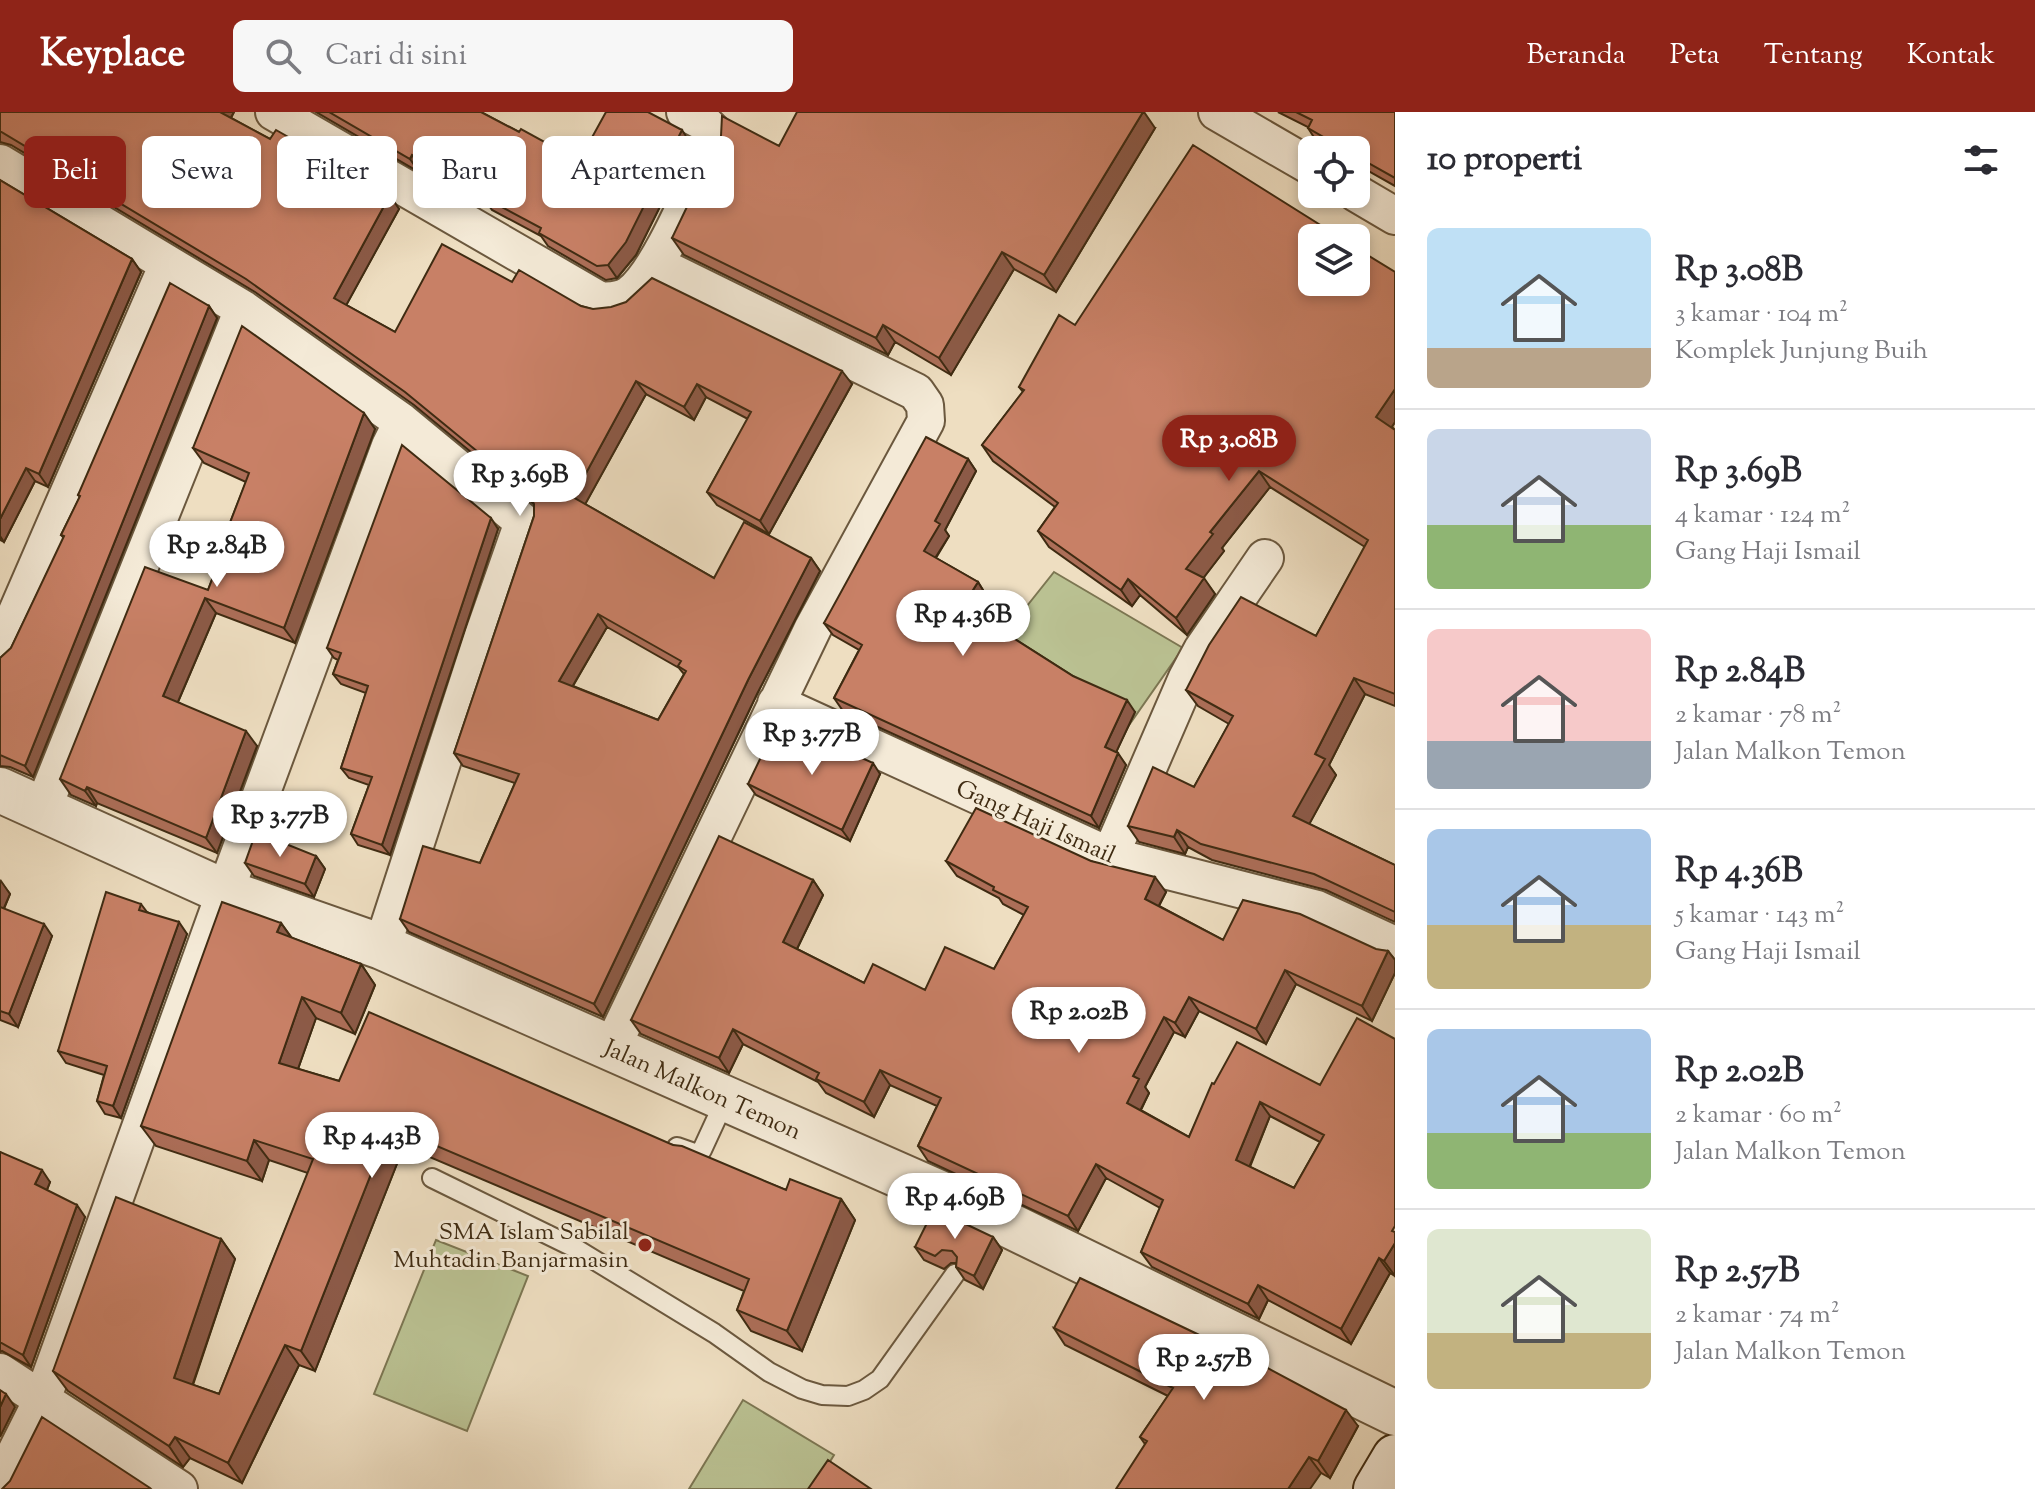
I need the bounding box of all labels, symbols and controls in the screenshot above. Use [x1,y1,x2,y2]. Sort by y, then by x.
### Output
search box [233,20,793,92]
text: Keyplace [40,29,185,83]
icon: search [261,34,305,78]
text: Cari di sini [325,35,467,78]
text: Beranda [1527,36,1626,76]
text: Peta [1670,36,1720,76]
text: Tentang [1764,36,1863,76]
text: Kontak [1907,36,1995,76]
chip: Beli [24,136,126,208]
chip: Sewa [142,136,261,208]
chip: Filter [277,136,397,208]
chip: Baru [413,136,526,208]
chip: Apartemen [542,136,734,208]
map controls [1298,136,1370,296]
button: locate [1298,136,1370,208]
text: 10 properti [1427,136,1582,185]
icon: filters [1959,138,2003,182]
button: layers [1298,224,1370,296]
text: Rp 3.08B [1675,247,1803,296]
icon: home [1491,260,1587,356]
text: 3 kamar · 104 m² [1675,296,1848,333]
text: Komplek Junjung Buih [1675,333,1928,370]
pin: Rp 3.08B [1146,415,1312,483]
text: Rp 3.08B [1180,422,1278,459]
text: Rp 3.69B [1675,448,1802,497]
pin: Rp 3.69B [437,450,603,518]
text: Rp 3.69B [472,457,568,494]
icon: home [1491,461,1587,557]
text: 4 kamar · 124 m² [1675,497,1850,534]
pin: Rp 2.84B [134,521,300,589]
text: Rp 2.84B [167,528,267,565]
text: Gang Haji Ismail [1675,534,1861,571]
pin: Rp 4.36B [880,590,1046,658]
text: Rp 4.36B [914,597,1012,634]
text: Rp 2.84B [1675,648,1805,697]
icon: home [1491,661,1587,757]
text: 2 kamar · 78 m² [1675,697,1841,734]
pin: Rp 3.77B [729,709,895,777]
text: Rp 3.77B [763,716,861,753]
text: Jalan Malkon Temon [1675,734,1906,771]
street label: Gang Haji Ismail [950,772,1121,873]
pin: Rp 3.77B [197,791,363,859]
text: Rp 3.77B [231,798,329,835]
text: Rp 4.36B [1675,848,1803,897]
icon: home [1491,861,1587,957]
text: 5 kamar · 143 m² [1675,897,1844,934]
text: Gang Haji Ismail [1675,934,1861,971]
pin: Rp 2.02B [996,987,1162,1055]
text: Rp 2.02B [1030,994,1128,1031]
street label: Jalan Malkon Temon [596,1031,806,1150]
text: Rp 2.02B [1675,1048,1804,1097]
icon: home [1491,1061,1587,1157]
text: 2 kamar · 60 m² [1675,1097,1842,1134]
pin: Rp 4.43B [289,1112,455,1180]
text: Rp 4.43B [323,1119,421,1156]
text: Jalan Malkon Temon [1675,1134,1906,1171]
pin: Rp 4.69B [872,1173,1038,1241]
text: Rp 4.69B [905,1180,1005,1217]
place label: SMA Islam Sabilal Muhtadin Banjarmasin [393,1216,629,1278]
marker: SMA Islam Sabilal Muhtadin Banjarmasin [636,1236,654,1254]
text: Rp 2.57B [1675,1248,1800,1297]
icon: home [1491,1261,1587,1357]
text: 2 kamar · 74 m² [1675,1297,1840,1334]
pin: Rp 2.57B [1121,1334,1287,1402]
text: Jalan Malkon Temon [1675,1334,1906,1371]
text: Rp 2.57B [1156,1341,1252,1378]

